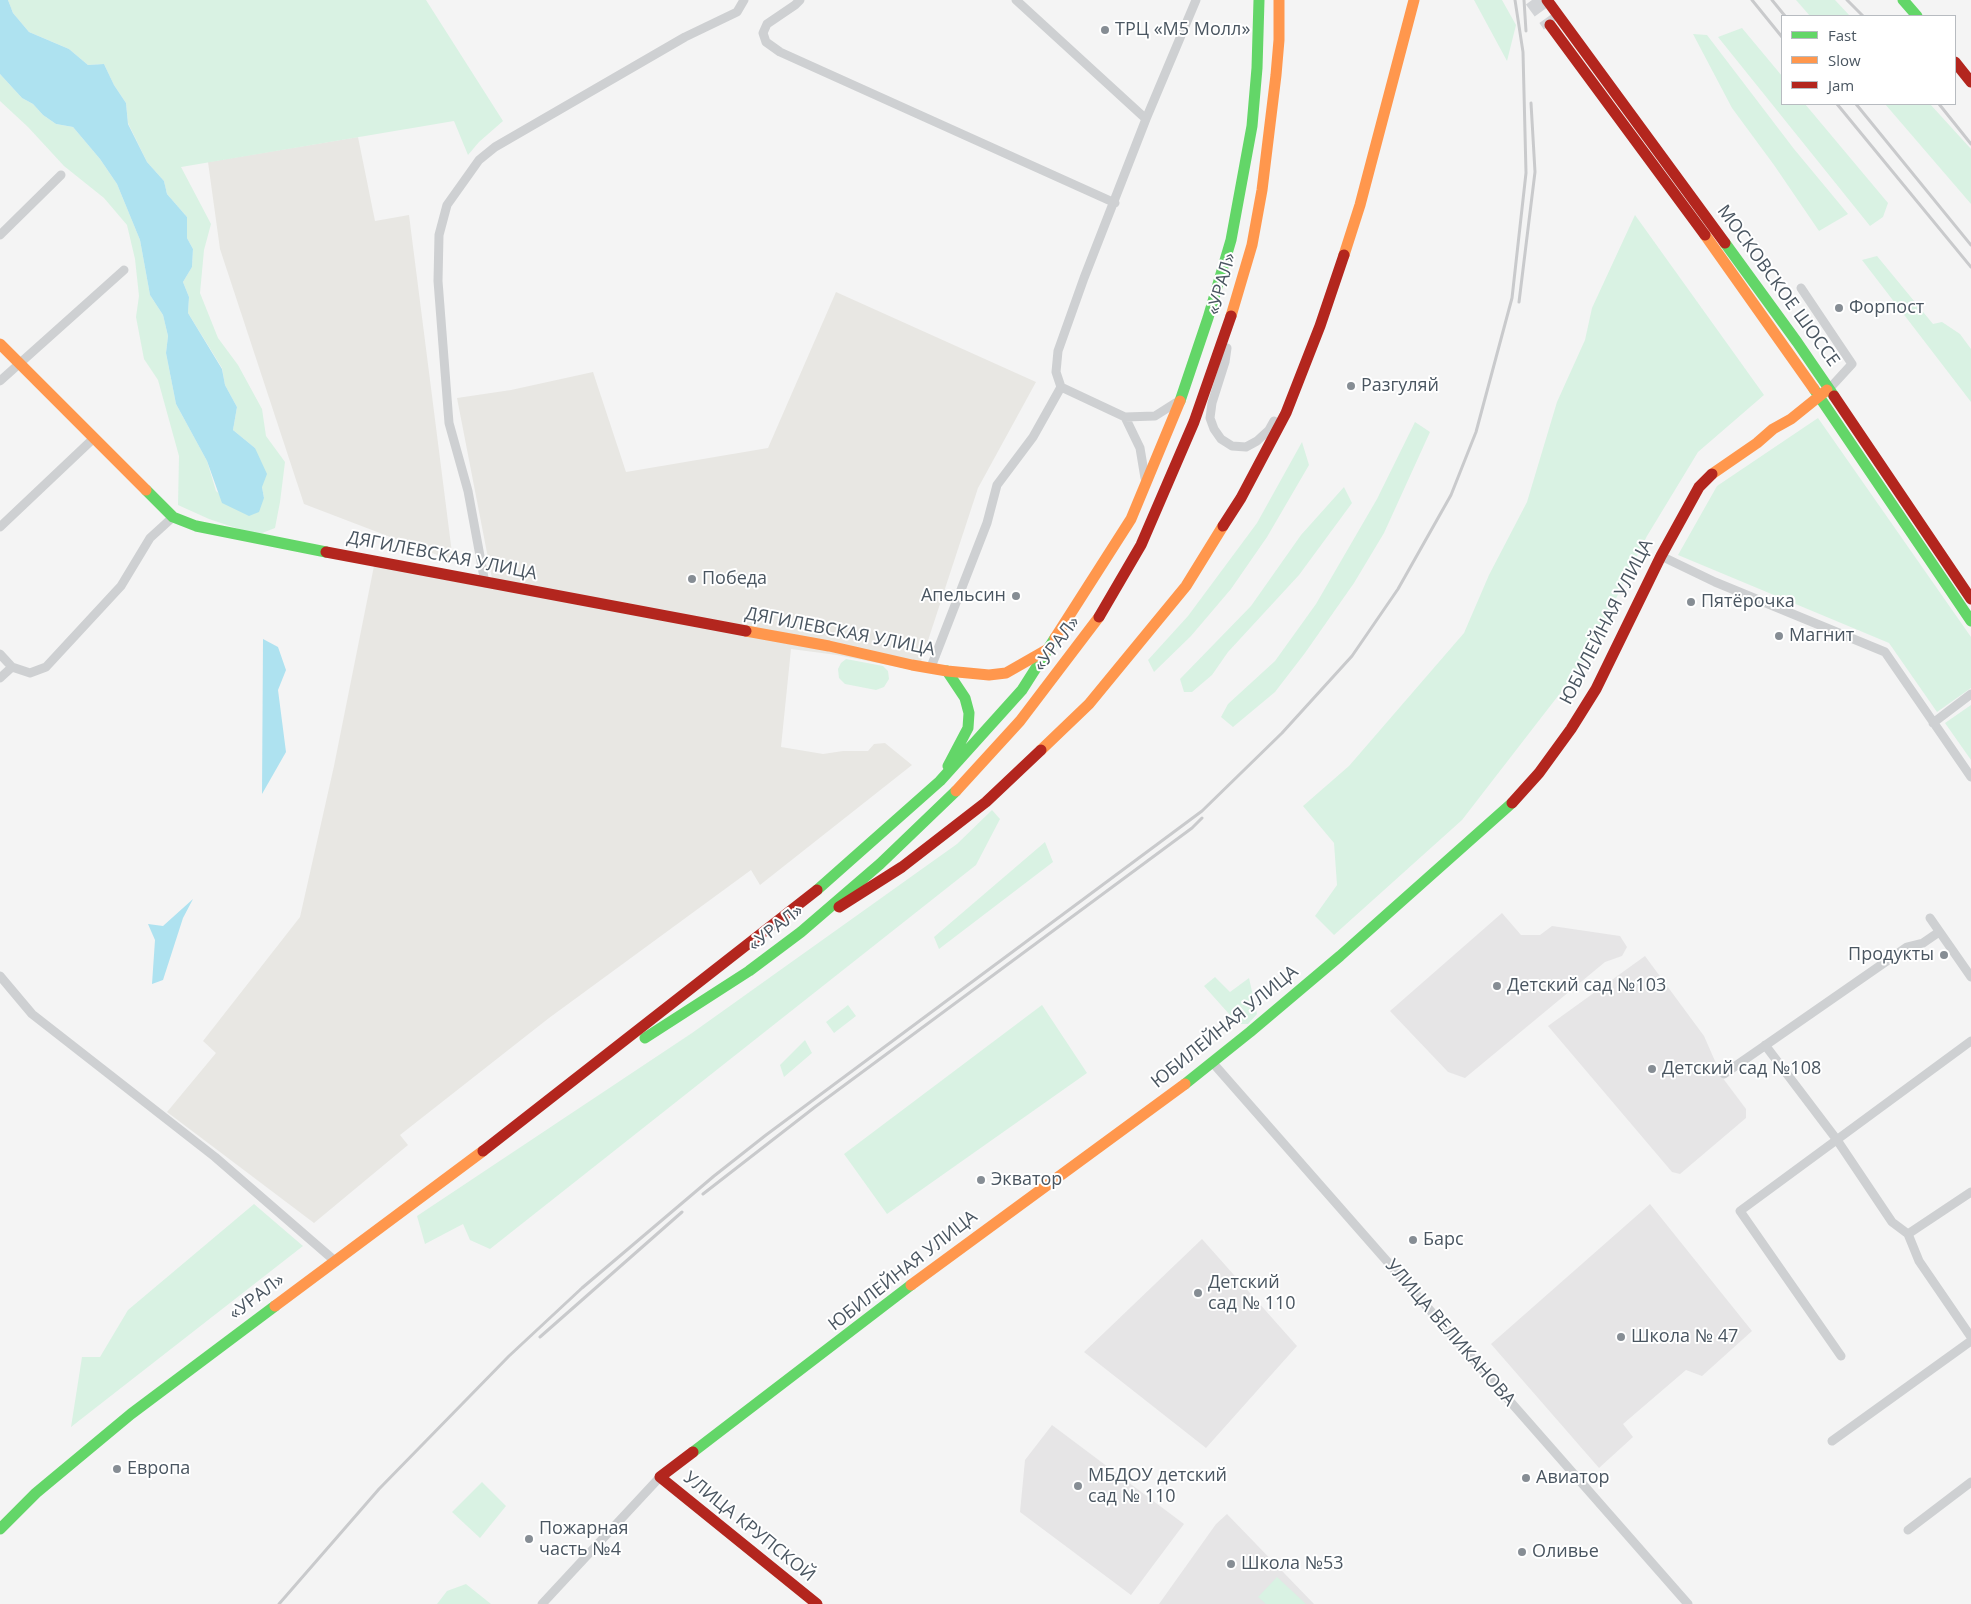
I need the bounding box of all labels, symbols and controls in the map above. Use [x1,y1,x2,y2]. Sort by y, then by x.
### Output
legend [1781,15,1956,105]
place label: ТРЦ «М5 Молл» [1115,19,1250,41]
marker: ТРЦ «М5 Молл» [1099,24,1111,36]
text: Fast [1828,25,1857,45]
text: Slow [1828,50,1861,70]
text: Jam [1828,75,1854,95]
street label: МОСКОВСКОЕ ШОССЕ [1712,201,1844,371]
street label: «УРАЛ» [1203,250,1241,318]
place label: Форпост [1849,297,1924,319]
marker: Форпост [1833,302,1845,314]
place label: Разгуляй [1361,375,1439,397]
marker: Разгуляй [1345,380,1357,392]
street label: ДЯГИЛЕВСКАЯ УЛИЦА [345,527,539,585]
street label: ЮБИЛЕЙНАЯ УЛИЦА [1556,536,1658,708]
place label: Победа [702,568,767,590]
marker: Победа [686,573,698,585]
place label: Апельсин [921,585,1006,607]
marker: Апельсин [1010,590,1022,602]
place label: Пятёрочка [1701,591,1795,613]
marker: Пятёрочка [1685,596,1697,608]
street label: ДЯГИЛЕВСКАЯ УЛИЦА [743,603,937,661]
street label: «УРАЛ» [1029,612,1085,676]
place label: Магнит [1789,625,1854,647]
marker: Магнит [1773,630,1785,642]
street label: «УРАЛ» [744,900,808,956]
place label: Продукты [1848,944,1934,966]
marker: Продукты [1938,949,1950,961]
street label: ЮБИЛЕЙНАЯ УЛИЦА [1147,961,1303,1093]
place label: Детский сад №103 [1507,975,1666,997]
marker: Детский сад №103 [1491,980,1503,992]
place label: Детский сад №108 [1662,1058,1821,1080]
marker: Детский сад №108 [1646,1063,1658,1075]
place label: Экватор [991,1169,1062,1191]
marker: Экватор [975,1174,987,1186]
street label: ЮБИЛЕЙНАЯ УЛИЦА [824,1206,982,1336]
place label: Барс [1423,1229,1464,1251]
marker: Барс [1407,1234,1419,1246]
street label: УЛИЦА ВЕЛИКАНОВА [1380,1255,1520,1411]
street label: «УРАЛ» [225,1269,289,1325]
place label: Детский сад № 110 [1208,1272,1296,1315]
marker: Детский сад № 110 [1192,1287,1204,1299]
place label: Школа № 47 [1631,1326,1738,1348]
marker: Школа № 47 [1615,1331,1627,1343]
place label: Европа [127,1458,190,1480]
marker: Европа [111,1463,123,1475]
place label: МБДОУ детский сад № 110 [1088,1465,1227,1508]
street label: УЛИЦА КРУПСКОЙ [679,1467,819,1587]
place label: Авиатор [1536,1467,1609,1489]
marker: Авиатор [1520,1472,1532,1484]
marker: МБДОУ детский сад № 110 [1072,1480,1084,1492]
place label: Пожарная часть №4 [539,1518,629,1560]
marker: Пожарная часть №4 [523,1533,535,1545]
place label: Оливье [1532,1541,1599,1563]
marker: Оливье [1516,1546,1528,1558]
place label: Школа №53 [1241,1553,1344,1575]
marker: Школа №53 [1225,1558,1237,1570]

